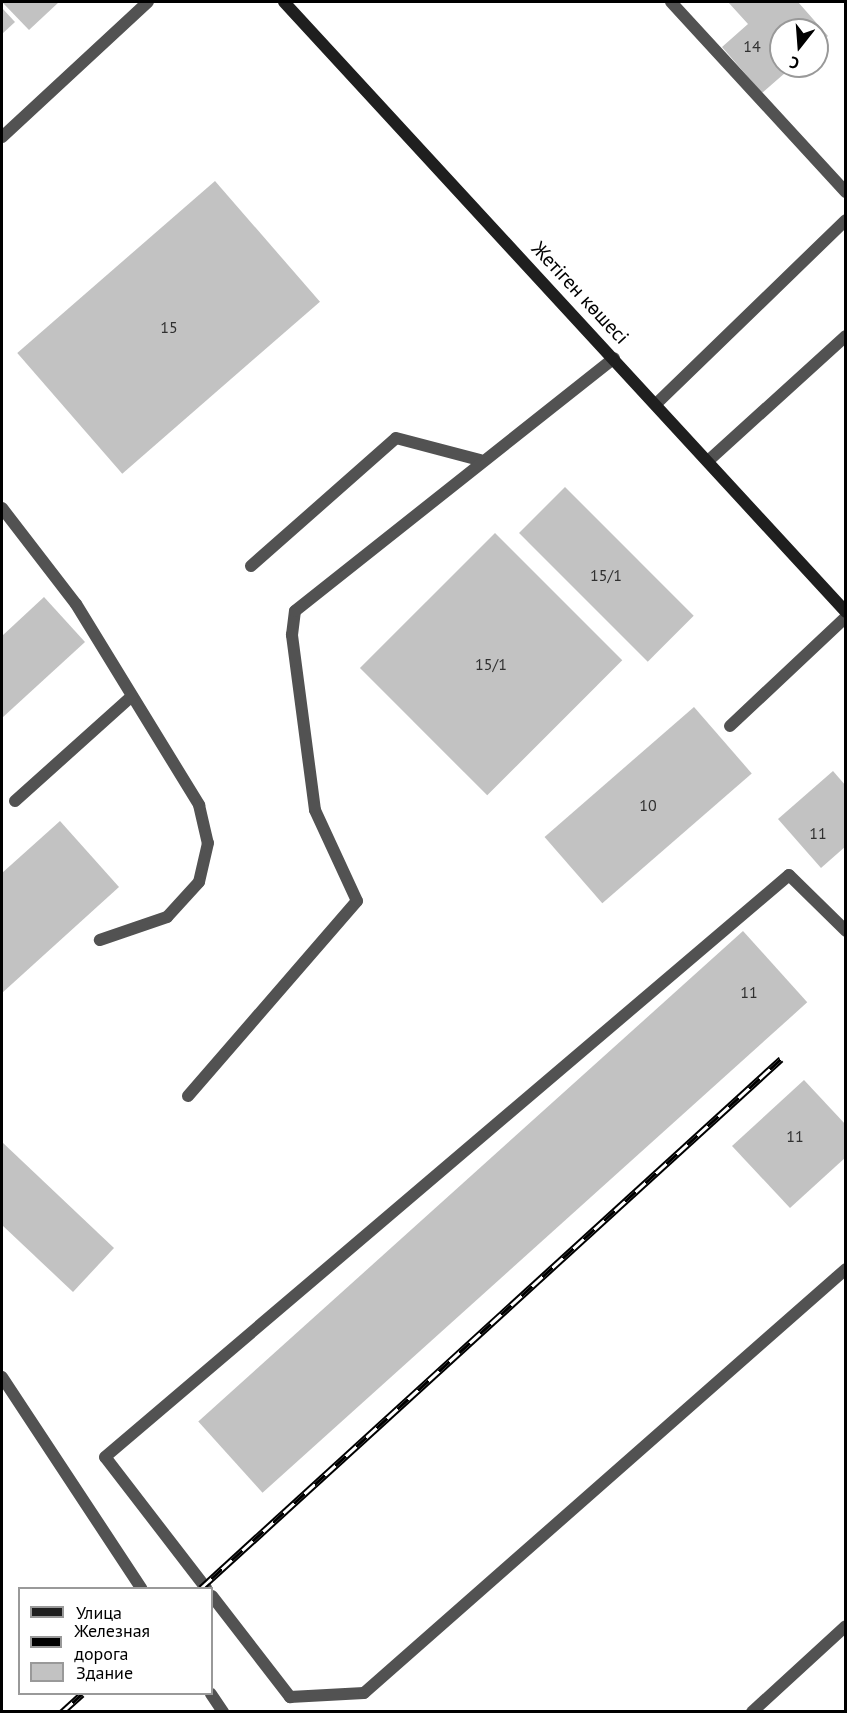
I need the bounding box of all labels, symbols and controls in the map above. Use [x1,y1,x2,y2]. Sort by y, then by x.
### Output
north arrow [769,18,829,78]
house number: 14 [743,36,761,56]
text: С [787,52,802,74]
street label: Жетіген көшесі [526,237,634,349]
house number: 15 [160,317,178,337]
house number: 15/1 [590,565,622,585]
house number: 15/1 [475,654,507,674]
house number: 10 [639,795,657,815]
house number: 11 [809,823,827,843]
house number: 11 [740,982,758,1002]
house number: 11 [786,1126,804,1146]
legend [18,1587,213,1695]
text: Улица [76,1601,122,1624]
text: Железная дорога [74,1619,150,1665]
text: Здание [76,1661,133,1684]

